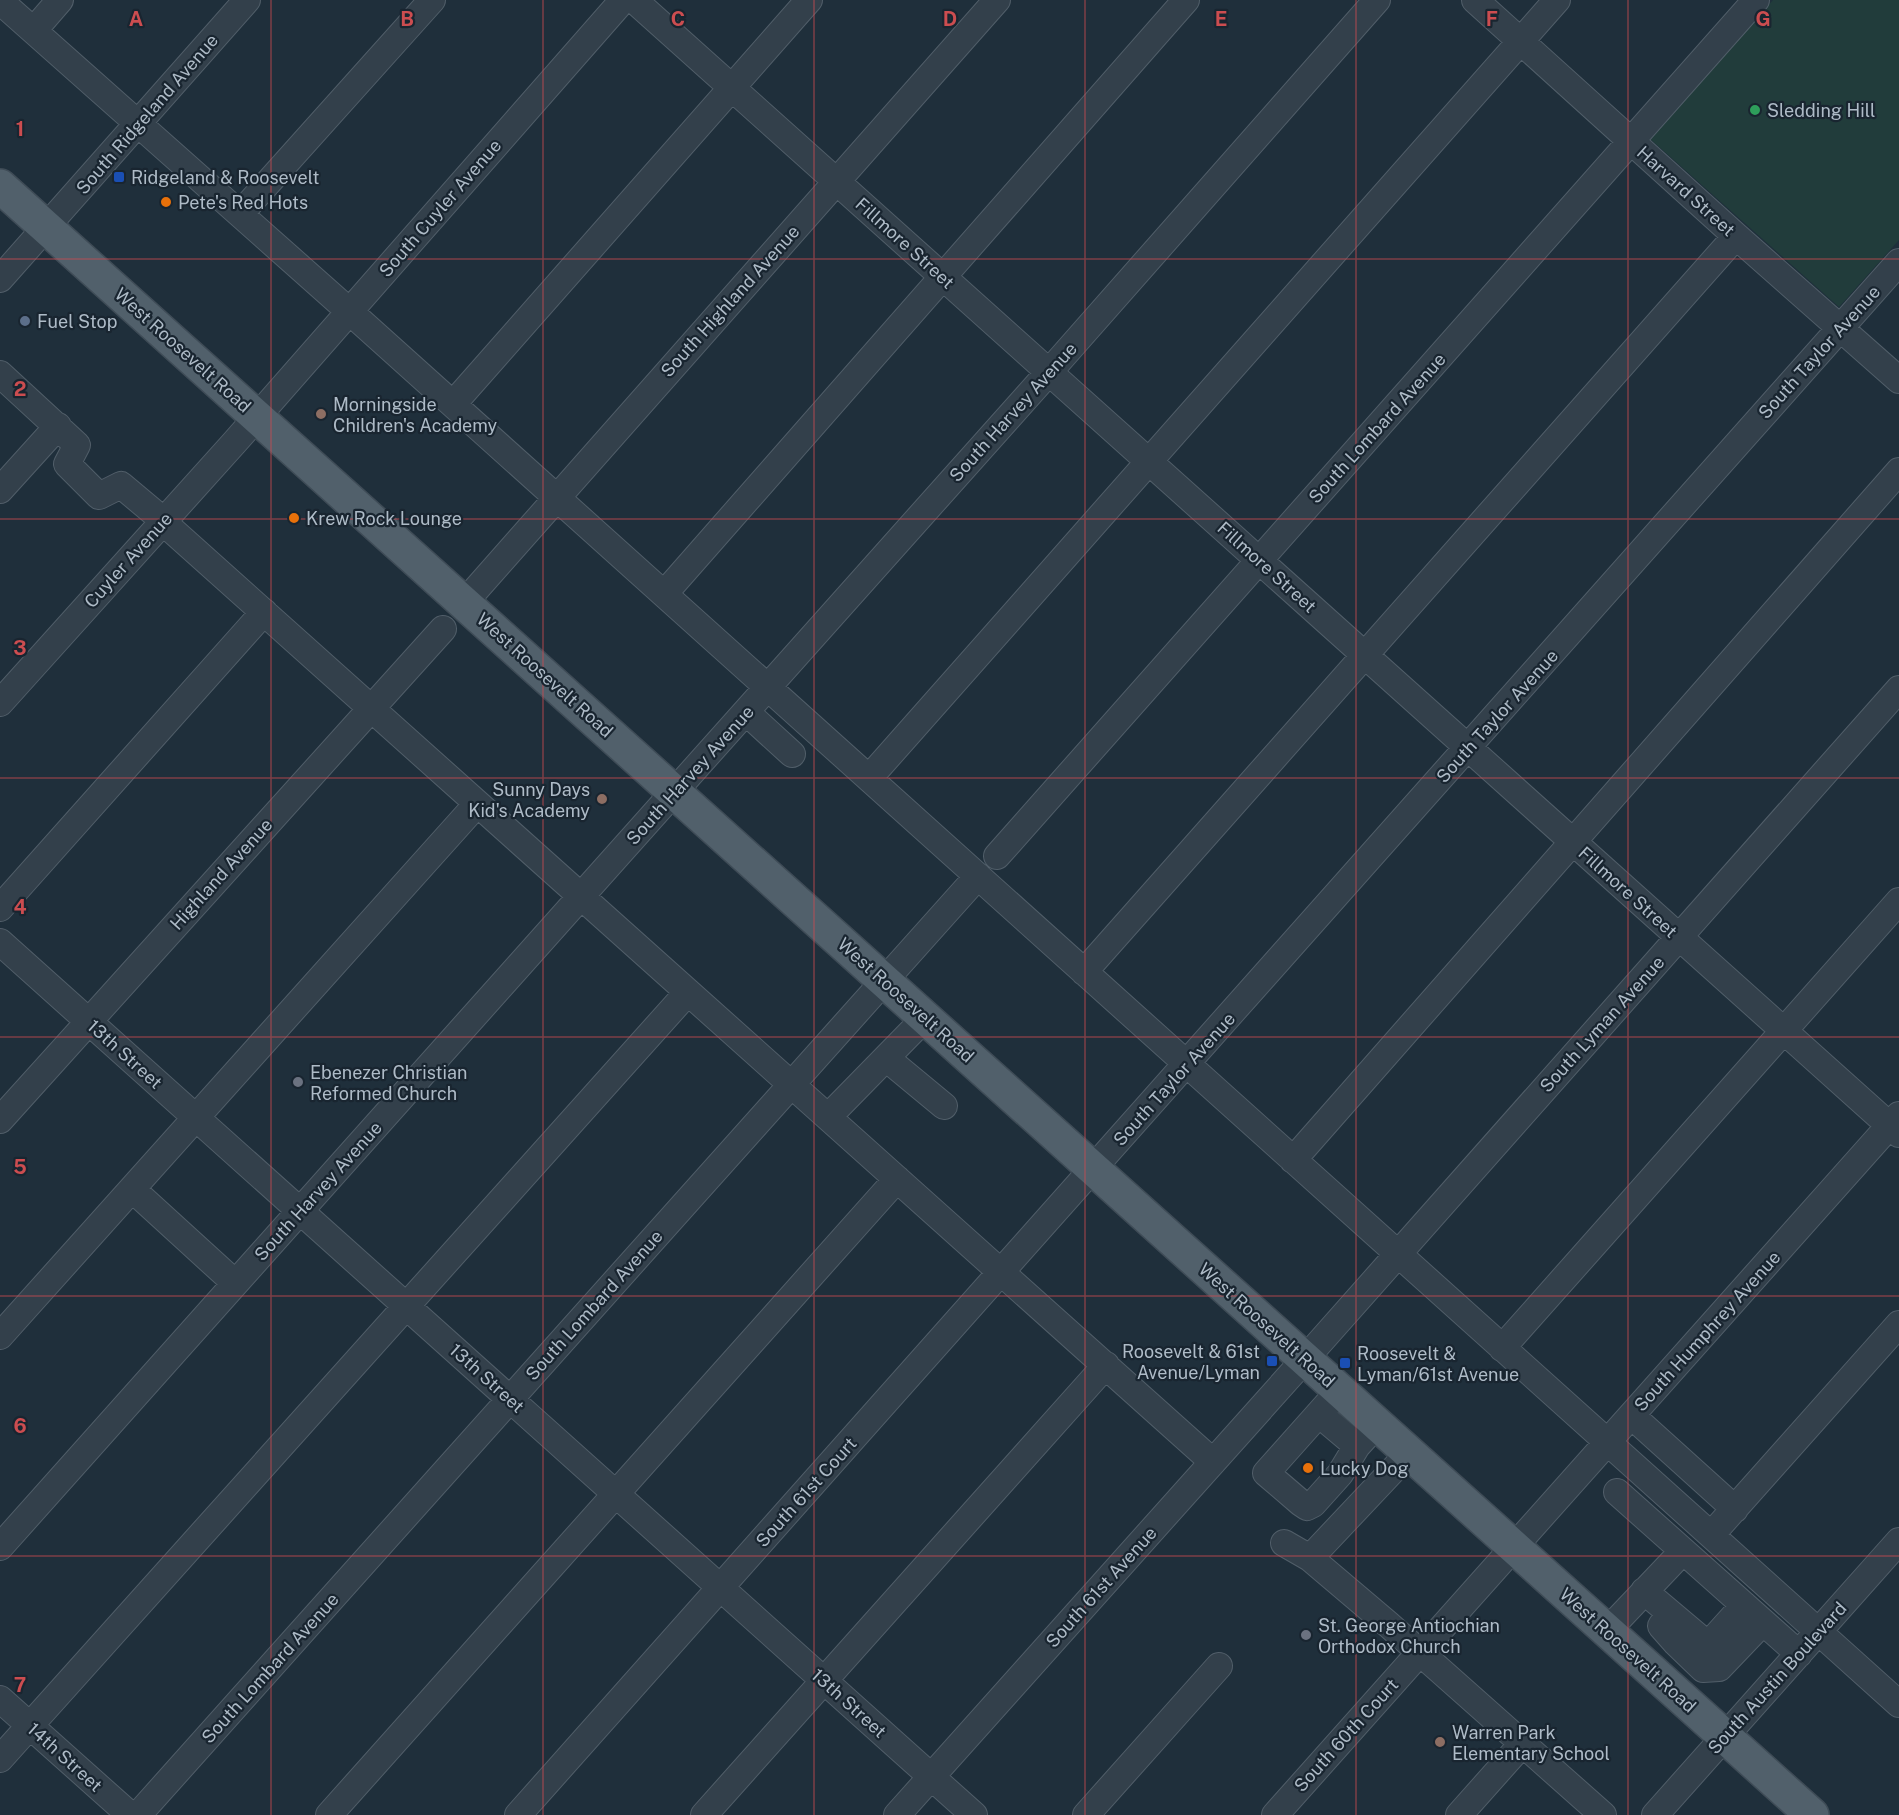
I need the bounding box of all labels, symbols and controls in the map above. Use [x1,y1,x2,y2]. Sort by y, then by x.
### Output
text: A [129,7,143,31]
text: B [400,7,414,31]
text: C [671,7,685,31]
text: D [943,7,957,31]
text: E [1215,7,1227,31]
text: F [1486,7,1498,31]
text: G [1755,7,1771,31]
street label: South Ridgeland Avenue [72,30,222,198]
place label: Sledding Hill [1767,100,1875,121]
marker: Sledding Hill [1748,103,1762,117]
text: 1 [16,117,24,141]
street label: South Cuyler Avenue [375,135,505,281]
street label: Harvard Street [1633,142,1739,240]
place label: Ridgeland & Roosevelt [131,167,319,188]
marker: Ridgeland & Roosevelt [112,170,126,184]
place label: Pete's Red Hots [178,192,308,213]
street label: Fillmore Street [851,193,959,293]
marker: Pete's Red Hots [159,195,173,209]
street label: South Highland Avenue [656,221,804,381]
street label: South Taylor Avenue [1754,281,1884,423]
street label: West Roosevelt Road [111,283,255,417]
place label: Fuel Stop [37,311,117,332]
marker: Fuel Stop [18,314,32,328]
street label: South Harvey Avenue [945,338,1081,486]
street label: South Lombard Avenue [1304,349,1450,507]
text: 2 [14,377,26,401]
place label: Morningside Children's Academy [333,394,498,436]
marker: Morningside Children's Academy [314,407,328,421]
street label: Cuyler Avenue [80,508,176,612]
place label: Krew Rock Lounge [306,508,462,529]
marker: Krew Rock Lounge [287,511,301,525]
street label: Fillmore Street [1213,517,1321,617]
street label: West Roosevelt Road [473,608,617,742]
text: 3 [13,636,27,660]
street label: South Taylor Avenue [1432,645,1562,787]
street label: South Harvey Avenue [622,701,758,849]
place label: Sunny Days Kid's Academy [468,779,590,821]
marker: Sunny Days Kid's Academy [595,792,609,806]
street label: Highland Avenue [166,814,276,934]
street label: Fillmore Street [1574,842,1682,942]
text: 4 [13,895,27,919]
street label: West Roosevelt Road [834,933,978,1067]
street label: South Lyman Avenue [1535,952,1669,1096]
street label: South Taylor Avenue [1109,1008,1239,1150]
street label: 13th Street [83,1015,167,1093]
place label: Ebenezer Christian Reformed Church [310,1062,467,1104]
marker: Ebenezer Christian Reformed Church [291,1075,305,1089]
street label: South Harvey Avenue [250,1117,386,1265]
text: 5 [13,1155,27,1179]
street label: South Lombard Avenue [521,1226,667,1384]
street label: South Humphrey Avenue [1630,1247,1784,1415]
street label: West Roosevelt Road [1195,1258,1339,1392]
street label: 13th Street [445,1339,529,1417]
place label: Roosevelt & 61st Avenue/Lyman [1122,1341,1260,1383]
place label: Roosevelt & Lyman/61st Avenue [1357,1343,1519,1385]
marker: Roosevelt & 61st Avenue/Lyman [1265,1354,1279,1368]
marker: Roosevelt & Lyman/61st Avenue [1338,1356,1352,1370]
text: 6 [13,1414,27,1438]
street label: South 61st Court [751,1433,861,1551]
place label: Lucky Dog [1320,1458,1409,1479]
marker: Lucky Dog [1301,1461,1315,1475]
street label: South 61st Avenue [1041,1522,1161,1652]
street label: West Roosevelt Road [1556,1583,1700,1717]
street label: South Lombard Avenue [197,1589,343,1747]
street label: South Austin Boulevard [1703,1598,1851,1758]
place label: St. George Antiochian Orthodox Church [1318,1615,1500,1657]
marker: St. George Antiochian Orthodox Church [1299,1628,1313,1642]
street label: 13th Street [807,1664,891,1742]
text: 7 [14,1673,26,1697]
street label: South 60th Court [1290,1674,1402,1796]
street label: 14th Street [23,1718,107,1796]
place label: Warren Park Elementary School [1452,1722,1610,1764]
marker: Warren Park Elementary School [1433,1735,1447,1749]

